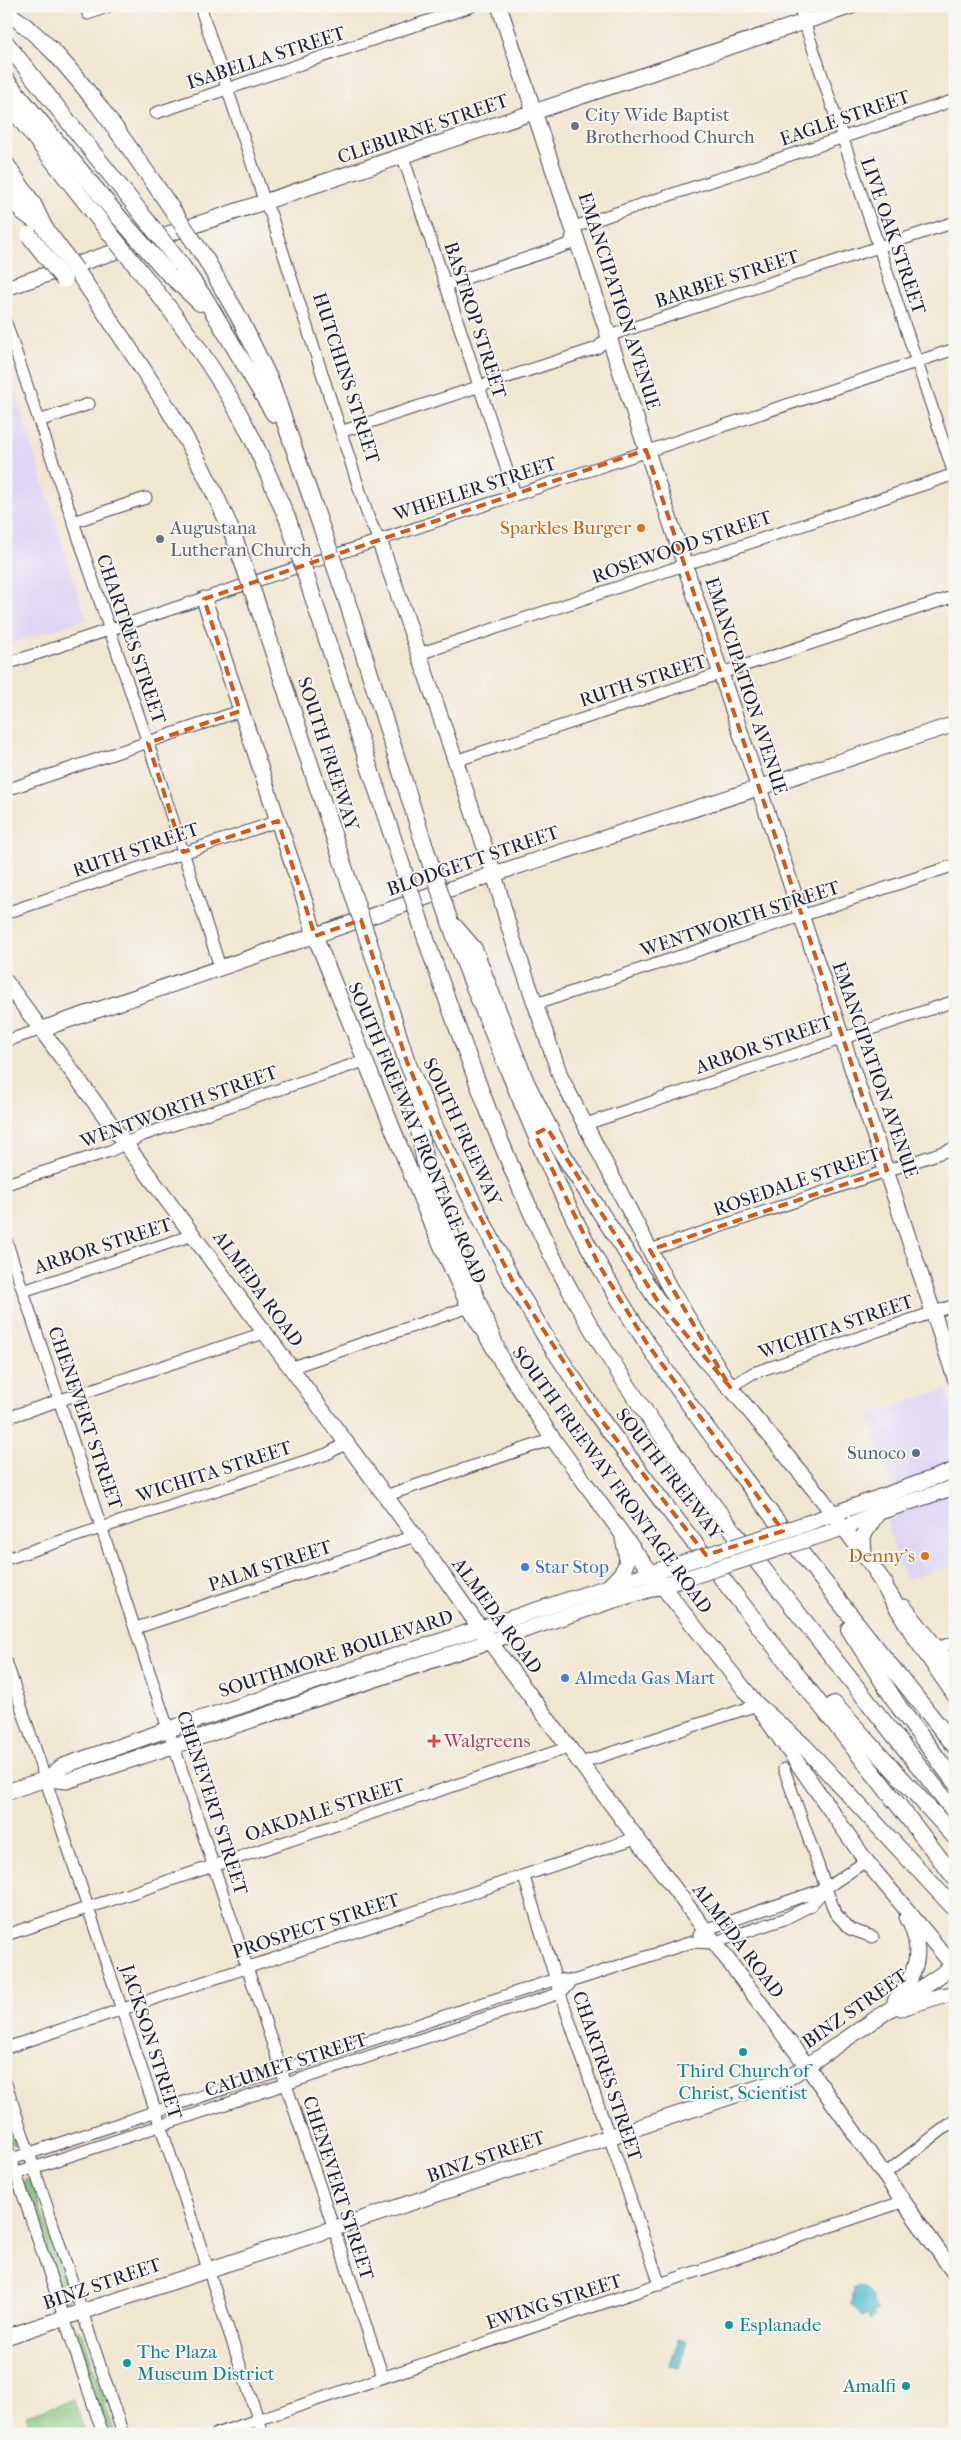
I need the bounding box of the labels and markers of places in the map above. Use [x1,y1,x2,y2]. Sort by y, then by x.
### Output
place label: City Wide Baptist Brotherhood Church [585,104,755,148]
marker: City Wide Baptist Brotherhood Church [569,120,581,132]
place label: Augustana Lutheran Church [169,517,312,561]
place label: Sparkles Burger [500,517,632,539]
marker: Sparkles Burger [635,522,647,534]
marker: Augustana Lutheran Church [154,533,166,545]
place label: Sunoco [847,1442,906,1464]
marker: Sunoco [910,1447,922,1459]
place label: Denny's [848,1545,915,1567]
marker: Denny's [919,1550,931,1562]
place label: Star Stop [535,1556,609,1578]
marker: Star Stop [519,1561,531,1573]
place label: Almeda Gas Mart [574,1667,716,1689]
marker: Almeda Gas Mart [559,1672,571,1684]
place label: Walgreens [443,1730,530,1752]
marker: Walgreens [428,1735,440,1747]
marker: Third Church of Christ, Scientist [737,2046,749,2058]
place label: Third Church of Christ, Scientist [677,2060,813,2104]
place label: Esplanade [739,2314,821,2336]
marker: Esplanade [723,2319,735,2331]
place label: The Plaza Museum District [137,2341,275,2385]
marker: The Plaza Museum District [121,2357,133,2369]
place label: Amalfi [842,2375,896,2397]
marker: Amalfi [900,2380,912,2392]

